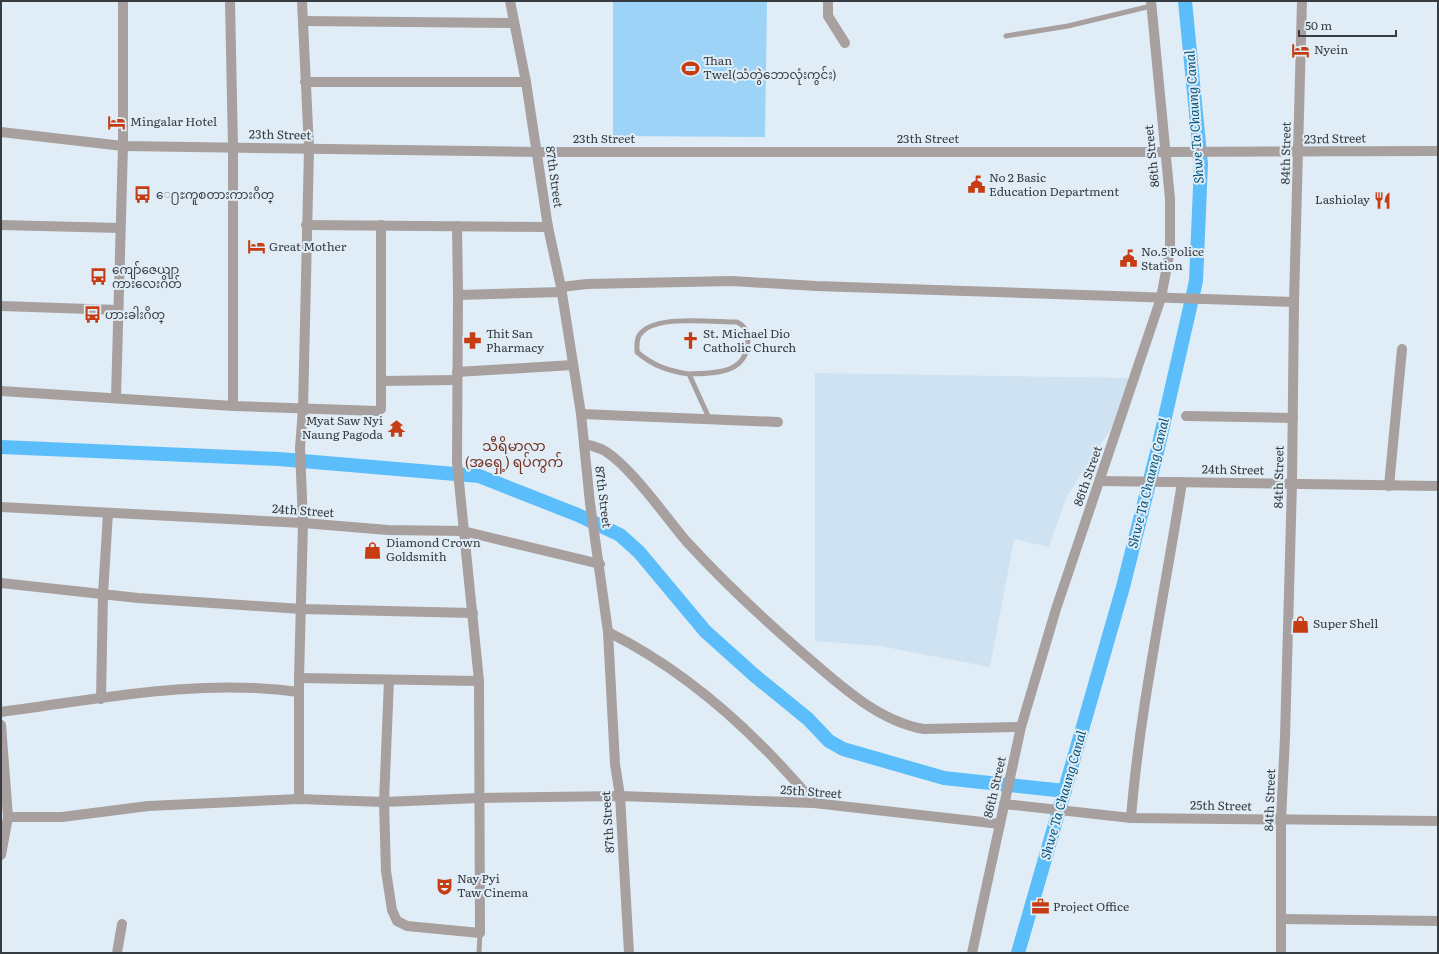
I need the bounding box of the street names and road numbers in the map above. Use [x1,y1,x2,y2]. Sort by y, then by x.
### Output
street label: 84th Street [1275,121,1295,185]
street label: 23th Street [249,124,311,144]
street label: 86th Street [1139,124,1163,188]
street label: 23rd Street [1304,128,1366,148]
street label: 23th Street [573,129,635,147]
street label: 23th Street [897,129,959,147]
street label: 87th Street [542,145,568,209]
street label: 86th Street [1068,443,1106,508]
street label: 84th Street [1268,445,1288,509]
street label: 24th Street [1202,459,1264,479]
street label: 87th Street [591,465,617,529]
street label: 24th Street [271,499,335,521]
street label: 86th Street [978,754,1010,819]
street label: 84th Street [1259,768,1279,832]
street label: 25th Street [780,780,843,802]
street label: 87th Street [596,790,618,854]
street label: 25th Street [1190,795,1252,815]

